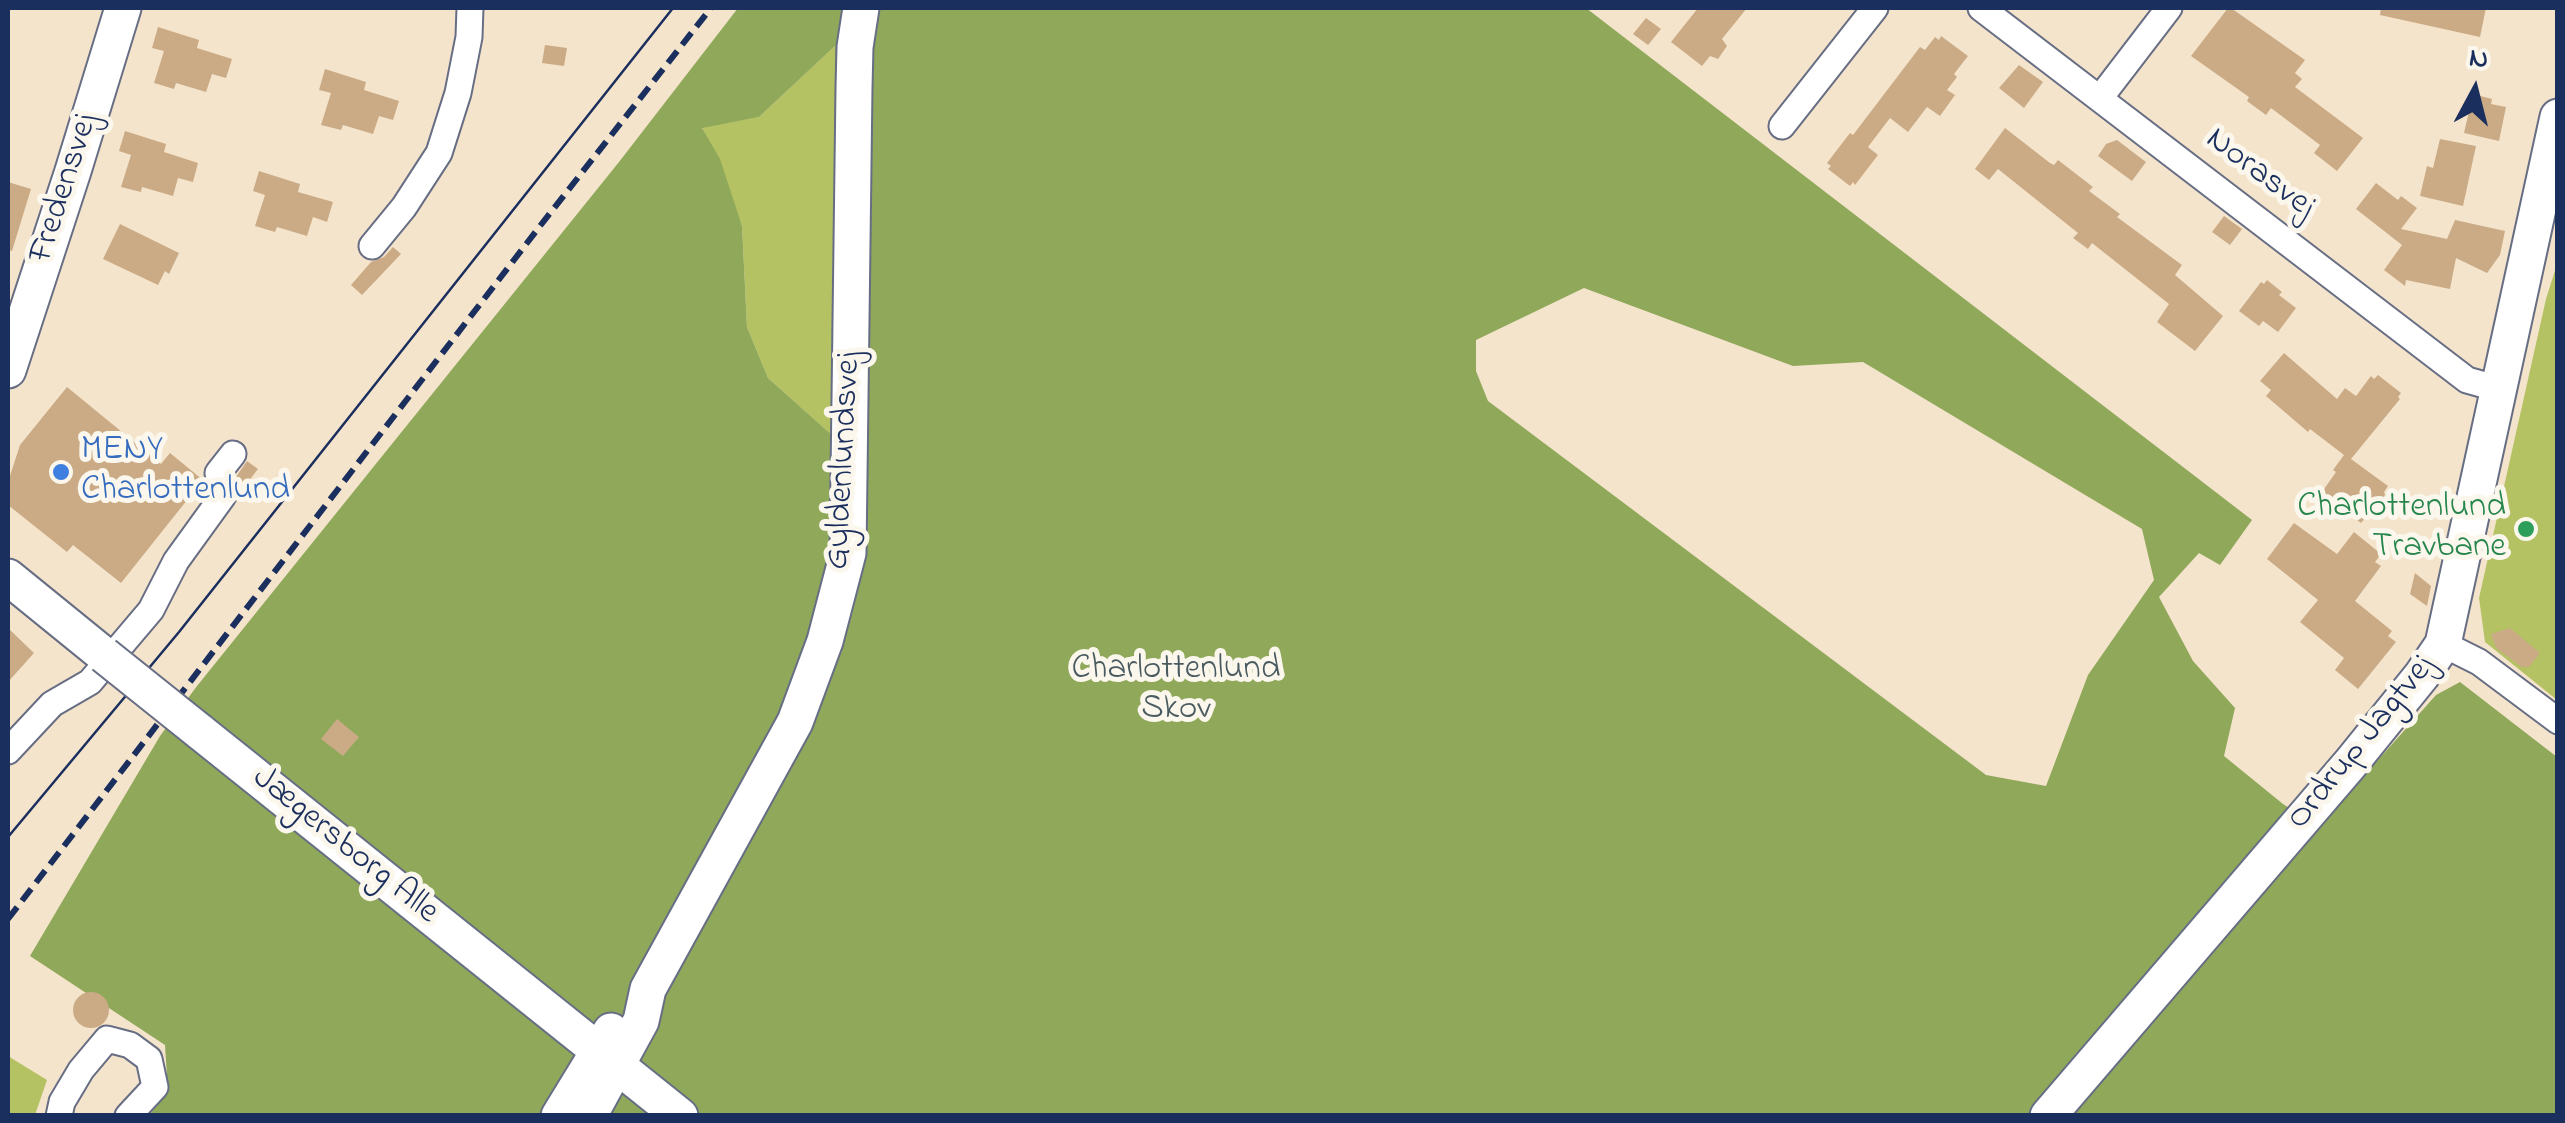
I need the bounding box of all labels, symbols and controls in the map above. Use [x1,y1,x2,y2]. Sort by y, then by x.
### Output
text: N [2467,38,2491,81]
north arrow [2425,40,2525,140]
street label: Fredensvej [22,109,110,269]
street label: Norasvej [2196,120,2322,230]
street label: Gyldenlundsvej [819,351,873,571]
place label: MENY Charlottenlund [81,431,290,513]
marker: MENY Charlottenlund [50,461,72,483]
place label: Charlottenlund Travbane [2297,488,2506,570]
marker: Charlottenlund Travbane [2515,518,2537,540]
street label: Ordrup Jagtvej [2280,648,2446,840]
park label: Charlottenlund Skov [1072,650,1280,732]
street label: Jægersborg Alle [242,759,446,935]

